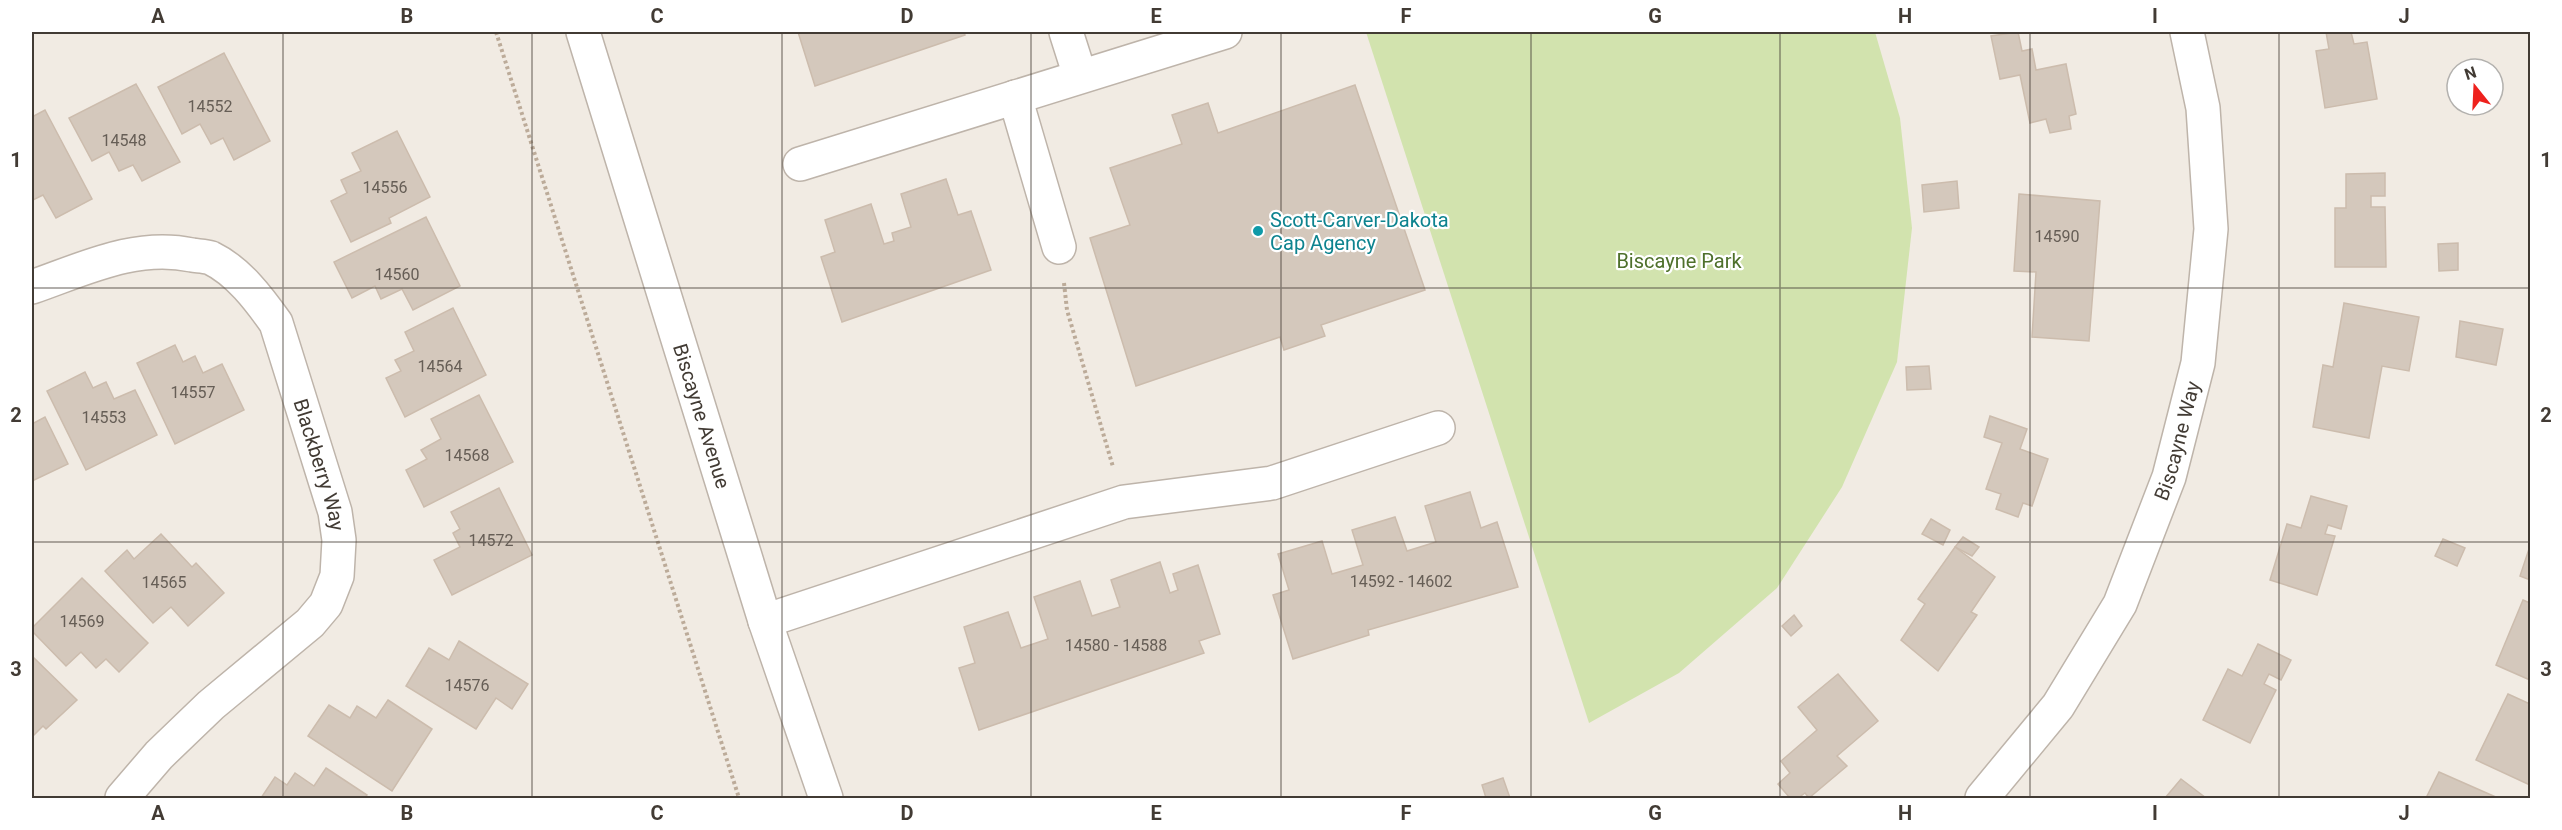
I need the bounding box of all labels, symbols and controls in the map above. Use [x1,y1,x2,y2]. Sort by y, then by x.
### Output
text: A [151,4,165,28]
text: B [401,4,413,28]
text: C [650,4,664,28]
text: D [901,4,914,28]
text: E [1150,4,1162,28]
text: F [1401,4,1412,28]
text: G [1648,4,1662,28]
text: H [1898,4,1912,28]
text: I [2152,4,2158,28]
text: J [2398,4,2410,28]
north arrow [2445,57,2505,117]
text: N [2462,62,2479,84]
house number: 14552 [188,97,232,116]
house number: 14548 [102,131,146,150]
text: 1 [10,148,22,172]
text: 1 [2540,148,2552,172]
house number: 14556 [363,178,407,197]
place label: Scott-Carver-Dakota Cap Agency [1270,208,1449,255]
marker: Scott-Carver-Dakota Cap Agency [1251,224,1265,238]
house number: 14590 [2035,227,2079,246]
park label: Biscayne Park [1616,249,1742,273]
house number: 14560 [375,265,419,284]
street label: Biscayne Avenue [668,341,735,491]
house number: 14564 [418,357,462,376]
street label: Biscayne Way [2149,378,2205,504]
house number: 14557 [171,383,215,402]
street label: Blackberry Way [288,396,350,533]
text: 2 [10,403,22,427]
text: 2 [2540,403,2552,427]
house number: 14553 [82,408,126,427]
house number: 14568 [445,446,489,465]
house number: 14572 [469,531,513,550]
house number: 14592 - 14602 [1350,572,1452,591]
house number: 14565 [142,573,186,592]
house number: 14569 [60,612,104,631]
house number: 14580 - 14588 [1065,636,1167,655]
text: 3 [10,657,22,681]
text: 3 [2540,657,2552,681]
house number: 14576 [445,676,489,695]
text: A [151,801,165,825]
text: B [401,801,413,825]
text: C [650,801,664,825]
text: D [901,801,914,825]
text: E [1150,801,1162,825]
text: F [1401,801,1412,825]
text: G [1648,801,1662,825]
text: H [1898,801,1912,825]
text: I [2152,801,2158,825]
text: J [2398,801,2410,825]

